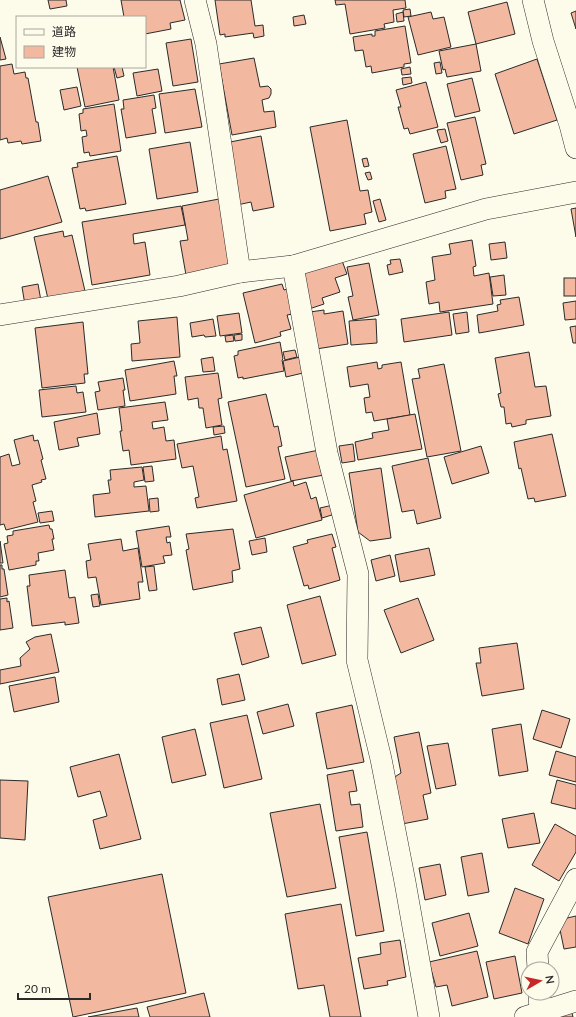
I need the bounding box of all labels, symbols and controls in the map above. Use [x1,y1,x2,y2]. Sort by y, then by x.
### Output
legend [16,16,146,68]
text: 道路 [52,24,76,39]
text: 建物 [52,44,76,59]
north arrow [520,961,560,1001]
text: N [543,974,557,985]
scale bar [18,975,90,1001]
text: 20 m [24,981,51,996]

